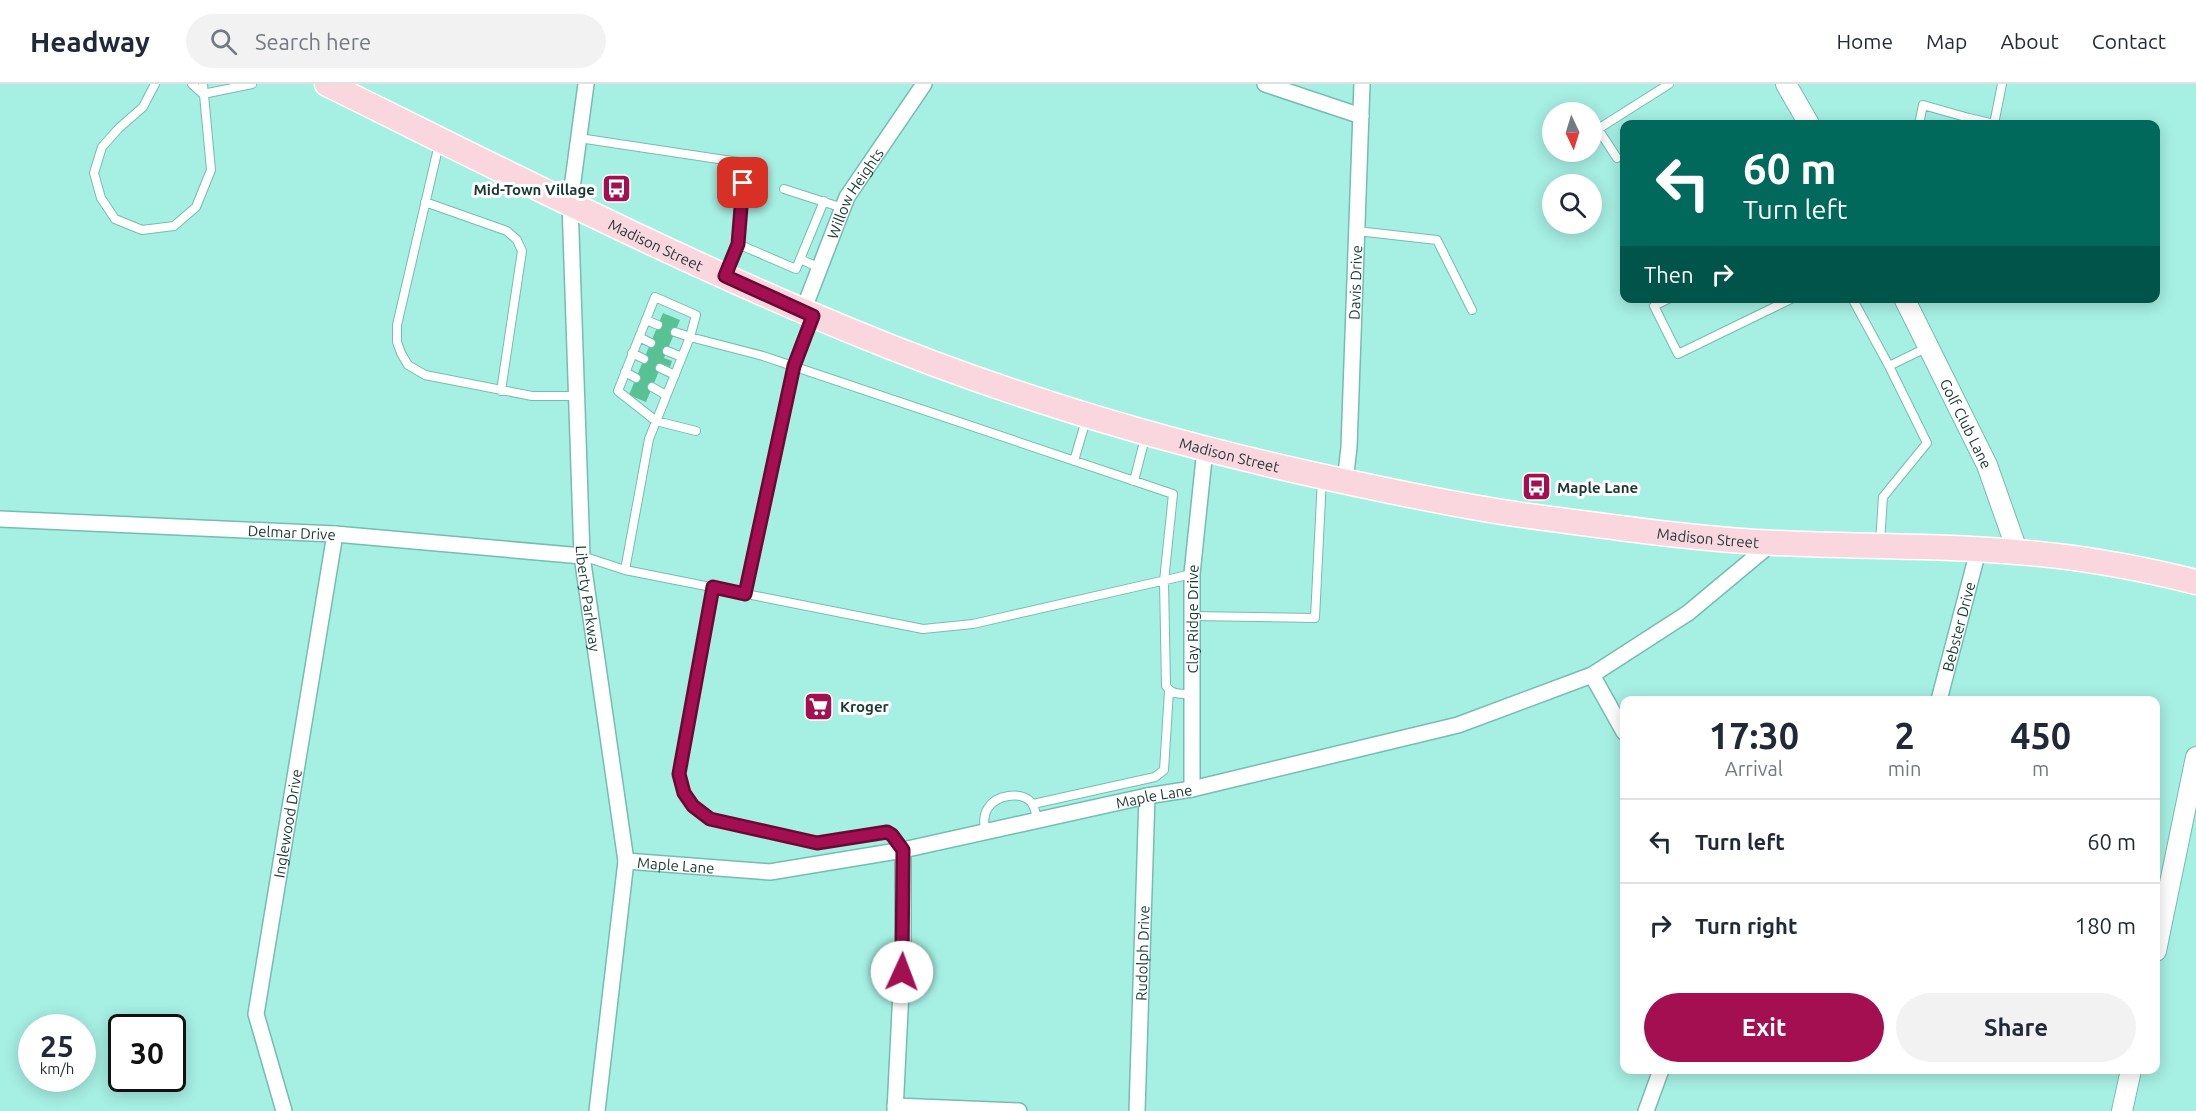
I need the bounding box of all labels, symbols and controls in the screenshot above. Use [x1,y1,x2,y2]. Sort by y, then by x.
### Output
search box [186,14,606,68]
icon: search [207,25,240,58]
text: Headway [30,26,150,57]
text: Search here [255,29,371,54]
text: Home [1836,29,1893,53]
text: Map [1926,29,1967,53]
text: About [2000,29,2059,53]
text: Contact [2092,29,2166,53]
north arrow [1542,102,1602,162]
map controls [1542,102,1602,234]
icon: left [1644,144,1722,222]
street label: Willow Heights [823,145,886,241]
text: 60 m [1743,145,1837,192]
pin [717,157,768,208]
icon: arrive [726,166,759,199]
bus stop icon: Mid-Town Village [600,173,632,205]
button: search [1542,174,1602,234]
place label: Mid-Town Village [473,181,595,198]
text: Turn left [1743,194,1847,224]
street label: Madison Street [606,215,706,274]
street label: Davis Drive [1345,245,1365,320]
icon: right [1706,258,1739,291]
text: Then [1644,262,1694,287]
street label: Golf Club Lane [1937,376,1996,471]
street label: Madison Street [1178,434,1281,475]
bus stop icon: Maple Lane [1520,471,1552,503]
place label: Maple Lane [1557,479,1638,496]
street label: Delmar Drive [247,522,336,543]
street label: Madison Street [1656,524,1760,551]
street label: Liberty Parkway [573,545,604,652]
street label: Clay Ridge Drive [1184,564,1201,674]
street label: Bebster Drive [1938,580,1978,673]
supermarket icon: Kroger [803,690,835,722]
place label: Kroger [840,698,890,715]
text: 17:30 [1709,715,1799,756]
text: 2 [1894,715,1915,756]
text: 450 [2010,715,2071,756]
text: Arrival [1725,757,1783,780]
text: min [1888,757,1921,780]
text: m [2032,757,2049,780]
street label: Inglewood Drive [270,768,305,879]
street label: Maple Lane [1114,781,1193,811]
icon: left [1644,825,1677,858]
text: Turn left [1695,829,1785,854]
text: 60 m [2087,829,2136,854]
street label: Maple Lane [637,853,715,876]
street label: Rudolph Drive [1132,905,1152,1001]
icon: right [1644,909,1677,942]
text: Turn right [1695,913,1797,938]
text: 180 m [2075,913,2136,938]
position arrow [870,940,934,1004]
button: Exit [1644,993,1884,1062]
button: Share [1896,993,2136,1062]
speed limit sign: 30 [108,1014,186,1092]
text: 25 [40,1029,74,1063]
text: km/h [40,1060,74,1077]

